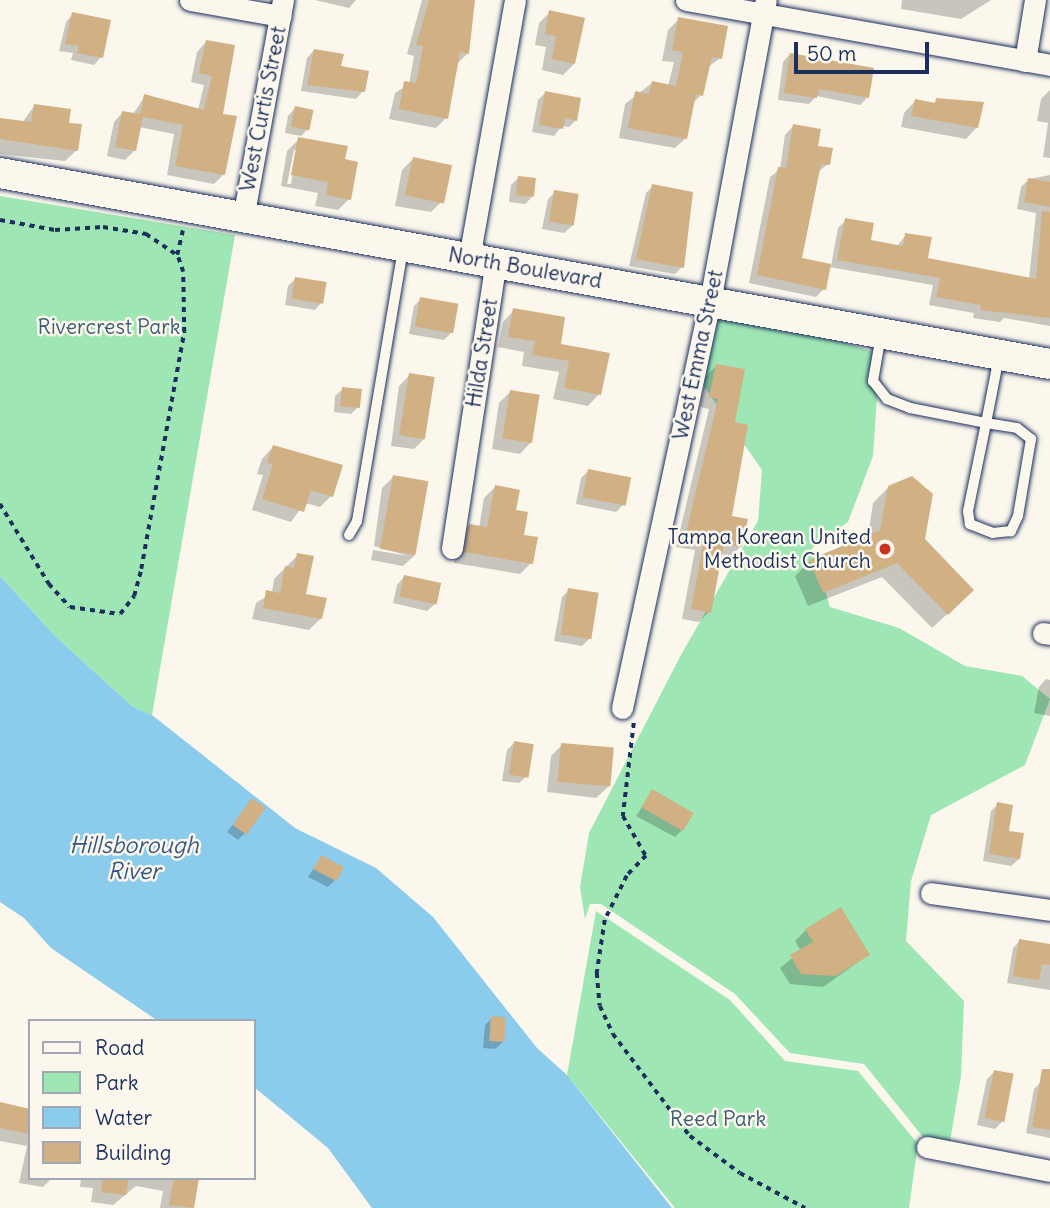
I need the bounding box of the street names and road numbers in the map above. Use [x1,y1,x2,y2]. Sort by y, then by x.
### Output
street label: West Curtis Street [235,24,291,194]
street label: North Boulevard [446,242,604,294]
street label: West Emma Street [668,268,728,442]
street label: Hilda Street [461,297,503,409]

